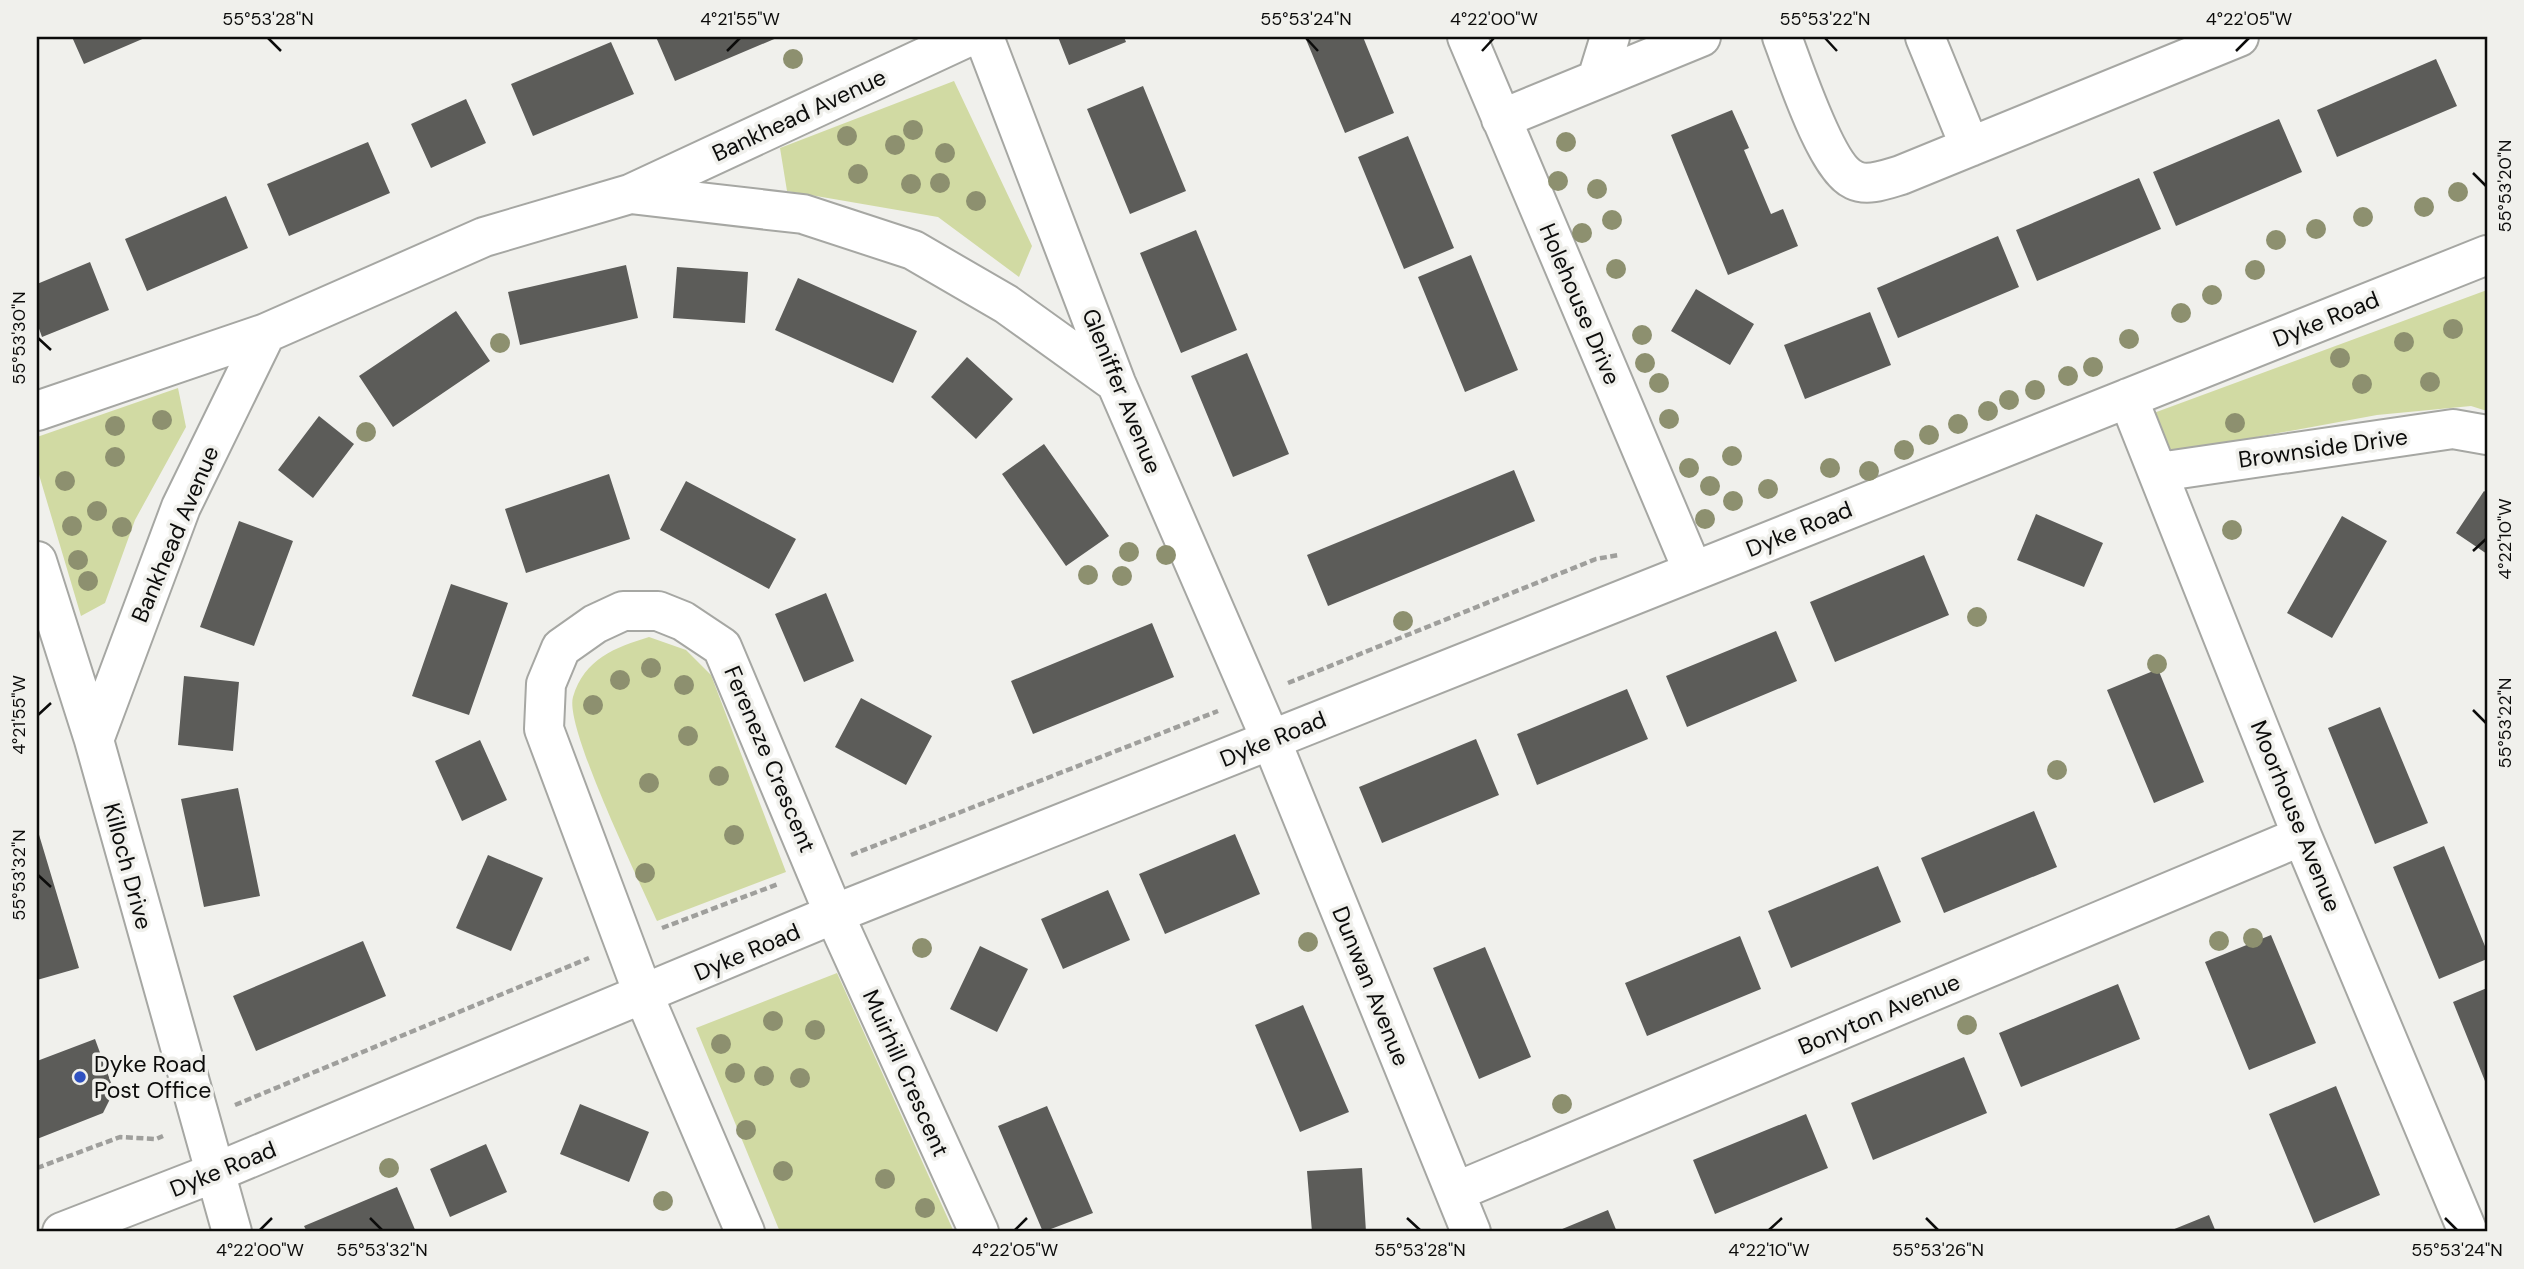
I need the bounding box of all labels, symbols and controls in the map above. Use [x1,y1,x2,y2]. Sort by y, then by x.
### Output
text: 55°53'28"N [222,7,314,31]
text: 4°21'55"W [700,7,780,31]
text: 55°53'24"N [1260,7,1352,31]
text: 4°22'00"W [1450,7,1538,31]
text: 55°53'22"N [1779,7,1871,31]
text: 4°22'05"W [2206,7,2292,31]
street label: Bankhead Avenue [707,62,891,168]
text: 55°53'20"N [2493,140,2517,232]
street label: Holehouse Drive [1532,219,1628,389]
street label: Dyke Road [2268,284,2384,354]
text: 55°53'30"N [7,291,31,385]
street label: Gleniffer Avenue [1075,304,1169,478]
street label: Brownside Drive [2236,421,2410,475]
street label: Bankhead Avenue [124,441,226,627]
street label: Dyke Road [1741,494,1857,564]
text: 4°22'10"W [2493,498,2517,580]
street label: Fereneze Crescent [717,661,823,857]
text: 4°21'55"W [7,675,31,755]
text: 55°53'22"N [2493,677,2517,769]
street label: Dyke Road [1215,704,1331,774]
street label: Moorhouse Avenue [2244,716,2348,916]
street label: Killoch Drive [97,799,159,933]
text: 55°53'32"N [7,829,31,921]
street label: Dunwan Avenue [1325,902,1417,1070]
street label: Dyke Road [690,916,804,988]
street label: Bonyton Avenue [1794,966,1964,1062]
street label: Muirhill Crescent [856,985,956,1161]
place label: Dyke Road Post Office [94,1049,211,1105]
marker: Dyke Road Post Office [72,1069,88,1085]
street label: Dyke Road [165,1134,281,1204]
text: 4°22'00"W [216,1238,304,1262]
text: 55°53'32"N [336,1238,428,1262]
text: 4°22'05"W [972,1238,1058,1262]
text: 55°53'28"N [1374,1238,1466,1262]
text: 4°22'10"W [1728,1238,1810,1262]
text: 55°53'26"N [1892,1238,1984,1262]
text: 55°53'24"N [2411,1238,2503,1262]

